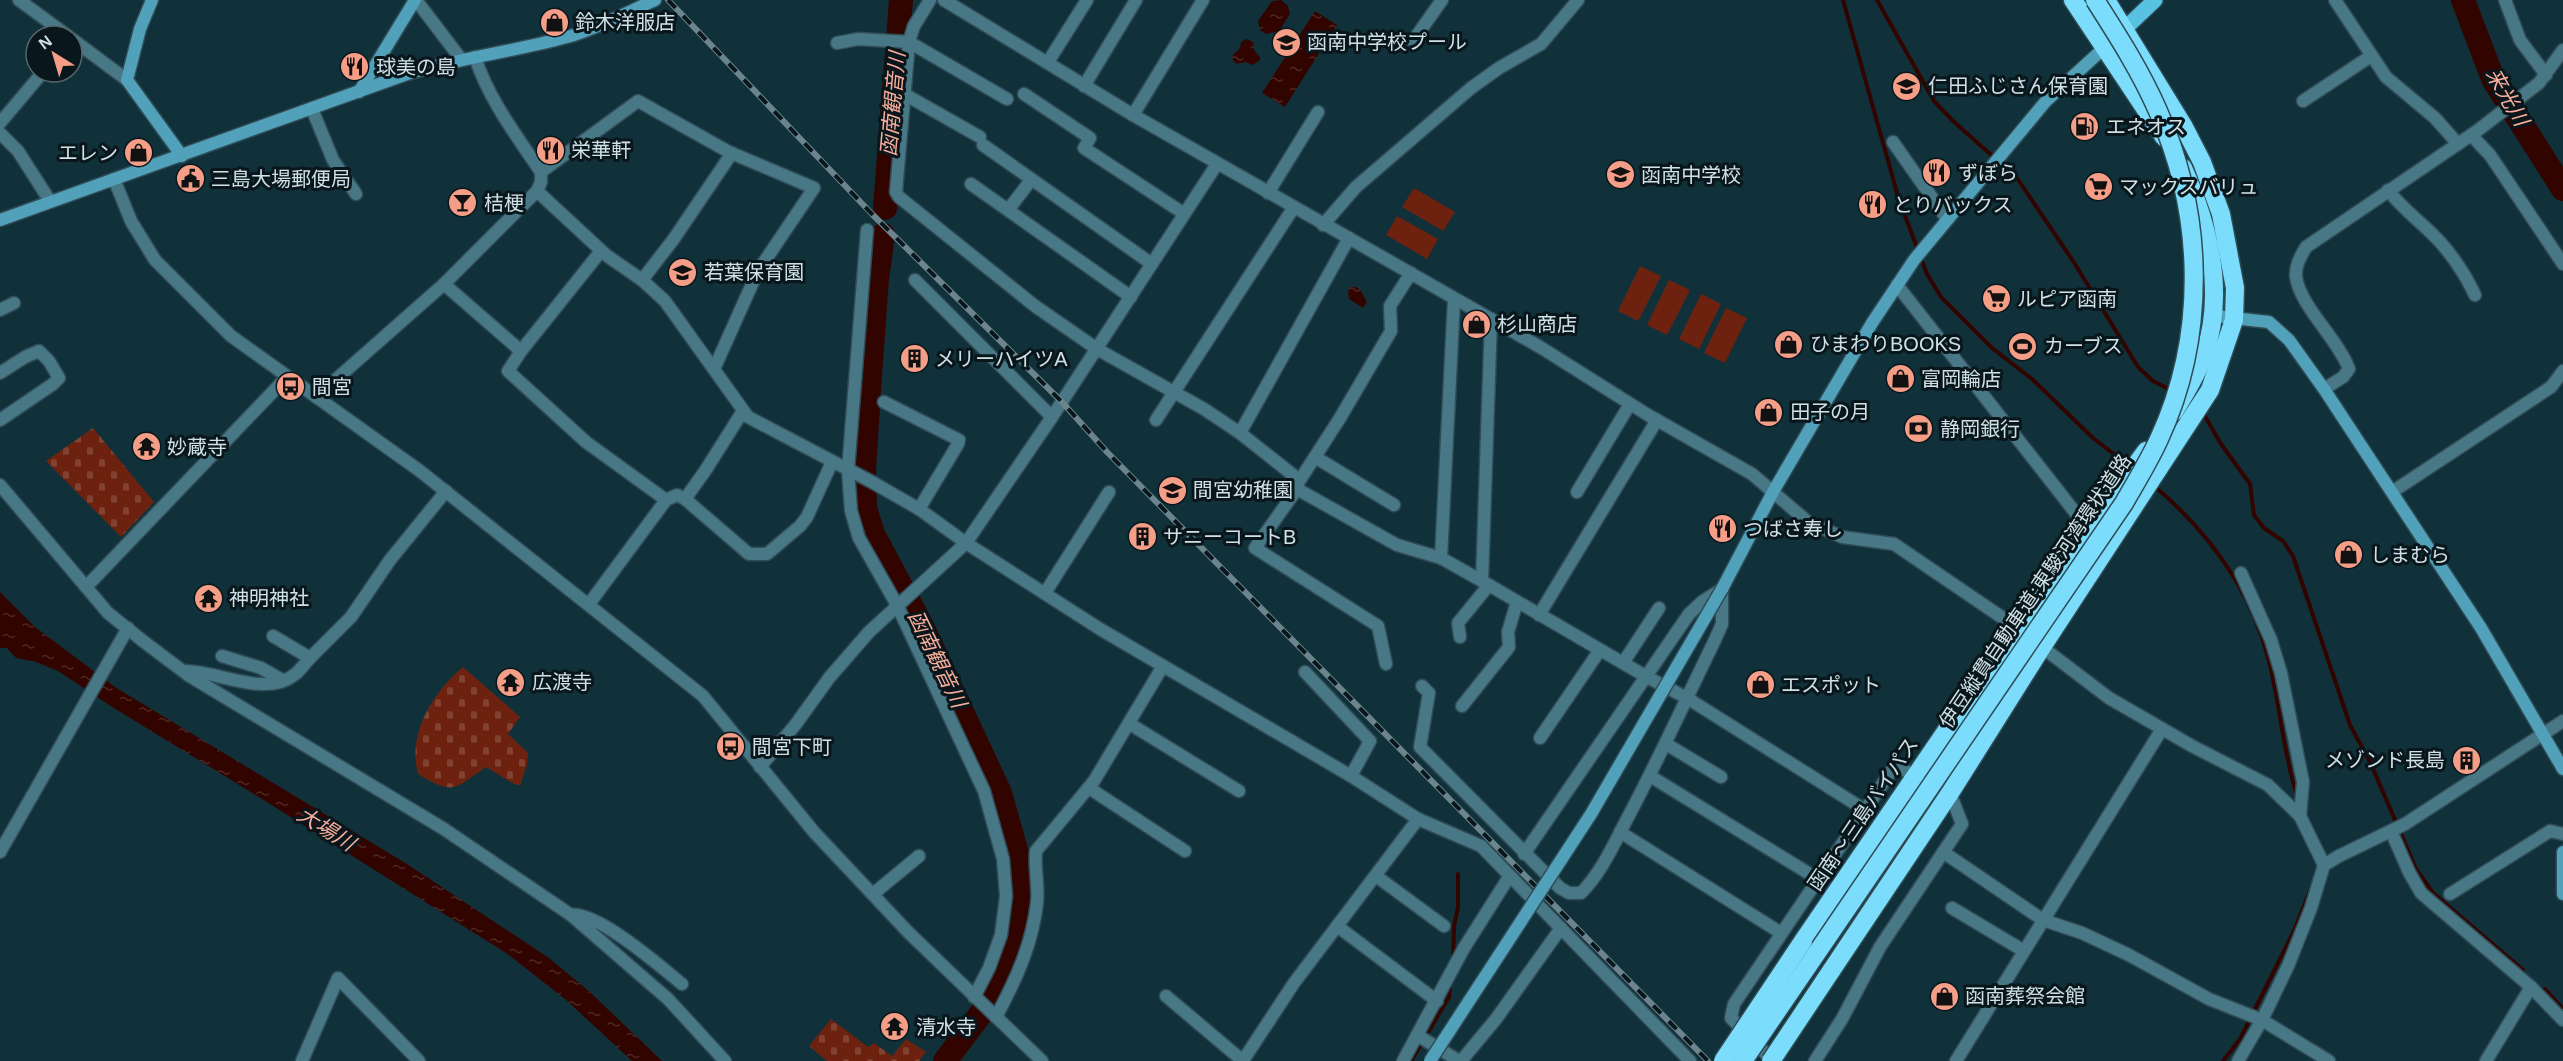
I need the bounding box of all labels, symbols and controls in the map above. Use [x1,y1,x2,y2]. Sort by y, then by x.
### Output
shop icon: 鈴木洋服店 [538,6,570,38]
place label: 鈴木洋服店 [575,11,675,33]
north arrow [24,24,84,84]
school or university icon: 函南中学校プール [1270,26,1302,58]
place label: 函南中学校プール [1307,31,1467,53]
text: N [36,32,55,53]
water label: 函南観音川 [876,49,909,157]
restaurant icon: 球美の島 [339,51,371,83]
place label: 球美の島 [376,56,456,78]
water label: 来光川 [2482,64,2534,132]
school or university icon: 仁田ふじさん保育園 [1891,70,1923,102]
place label: 仁田ふじさん保育園 [1928,75,2108,97]
fuel station icon: エネオス [2069,111,2101,143]
place label: エネオス [2106,116,2186,138]
restaurant icon: 栄華軒 [534,134,566,166]
shop icon: エレン [123,137,155,169]
place label: 栄華軒 [571,139,631,161]
place label: エレン [58,142,118,164]
restaurant icon: ずぼら [1921,157,1953,189]
school or university icon: 函南中学校 [1604,159,1636,191]
place label: ずぼら [1958,162,2018,184]
public building icon: 三島大場郵便局 [174,163,206,195]
place label: 函南中学校 [1641,164,1741,186]
place label: 三島大場郵便局 [211,168,351,190]
supermarket icon: マックスバリュ [2082,171,2114,203]
place label: マックスバリュ [2119,176,2258,198]
bar icon: 桔梗 [447,187,479,219]
restaurant icon: とりバックス [1856,189,1888,221]
place label: 桔梗 [484,192,524,214]
place label: とりバックス [1893,194,2012,216]
school or university icon: 若葉保育園 [667,256,699,288]
place label: 若葉保育園 [704,261,804,283]
supermarket icon: ルピア函南 [1980,283,2012,315]
place label: ルピア函南 [2017,288,2117,310]
shop icon: 杉山商店 [1460,308,1492,340]
place label: 杉山商店 [1497,313,1577,335]
shop icon: ひまわりBOOKS [1773,328,1805,360]
sports icon: カーブス [2007,330,2039,362]
place label: ひまわりBOOKS [1810,333,1961,355]
place label: カーブス [2044,335,2123,357]
building icon: メリーハイツA [898,343,930,375]
place label: メリーハイツA [935,348,1068,370]
shop icon: 富岡輪店 [1884,363,1916,395]
place label: 富岡輪店 [1921,368,2001,390]
bus stop icon: 間宮 [275,371,307,403]
place label: 間宮 [312,376,352,398]
shop icon: 田子の月 [1753,396,1785,428]
place label: 田子の月 [1790,401,1870,423]
bank icon: 静岡銀行 [1903,413,1935,445]
place label: 静岡銀行 [1940,418,2020,440]
temple icon: 妙蔵寺 [130,431,162,463]
place label: 妙蔵寺 [167,436,227,458]
street label: 伊豆縦貫自動車道;東駿河湾環状道路 [1935,450,2135,732]
school or university icon: 間宮幼稚園 [1156,474,1188,506]
place label: 間宮幼稚園 [1193,479,1293,501]
restaurant icon: つばさ寿し [1706,513,1738,545]
place label: つばさ寿し [1743,518,1843,540]
building icon: サニーコートB [1126,521,1158,553]
place label: サニーコートB [1163,526,1296,548]
shop icon: しまむら [2333,539,2365,571]
place label: しまむら [2370,544,2450,566]
temple icon: 神明神社 [192,582,224,614]
place label: 神明神社 [229,587,309,609]
water label: 函南観音川 [904,607,972,713]
temple icon: 広渡寺 [495,666,527,698]
shop icon: エスポット [1744,669,1776,701]
place label: 広渡寺 [532,671,592,693]
place label: エスポット [1781,674,1881,696]
bus stop icon: 間宮下町 [715,731,747,763]
street label: 函南～三島バイパス [1804,733,1922,895]
place label: 間宮下町 [752,736,832,758]
building icon: メゾンド長島 [2450,744,2482,776]
place label: メゾンド長島 [2325,749,2445,771]
water label: 大場川 [293,802,361,856]
shop icon: 函南葬祭会館 [1928,980,1960,1012]
place label: 函南葬祭会館 [1965,985,2085,1007]
temple icon: 清水寺 [879,1011,911,1043]
place label: 清水寺 [916,1016,976,1038]

